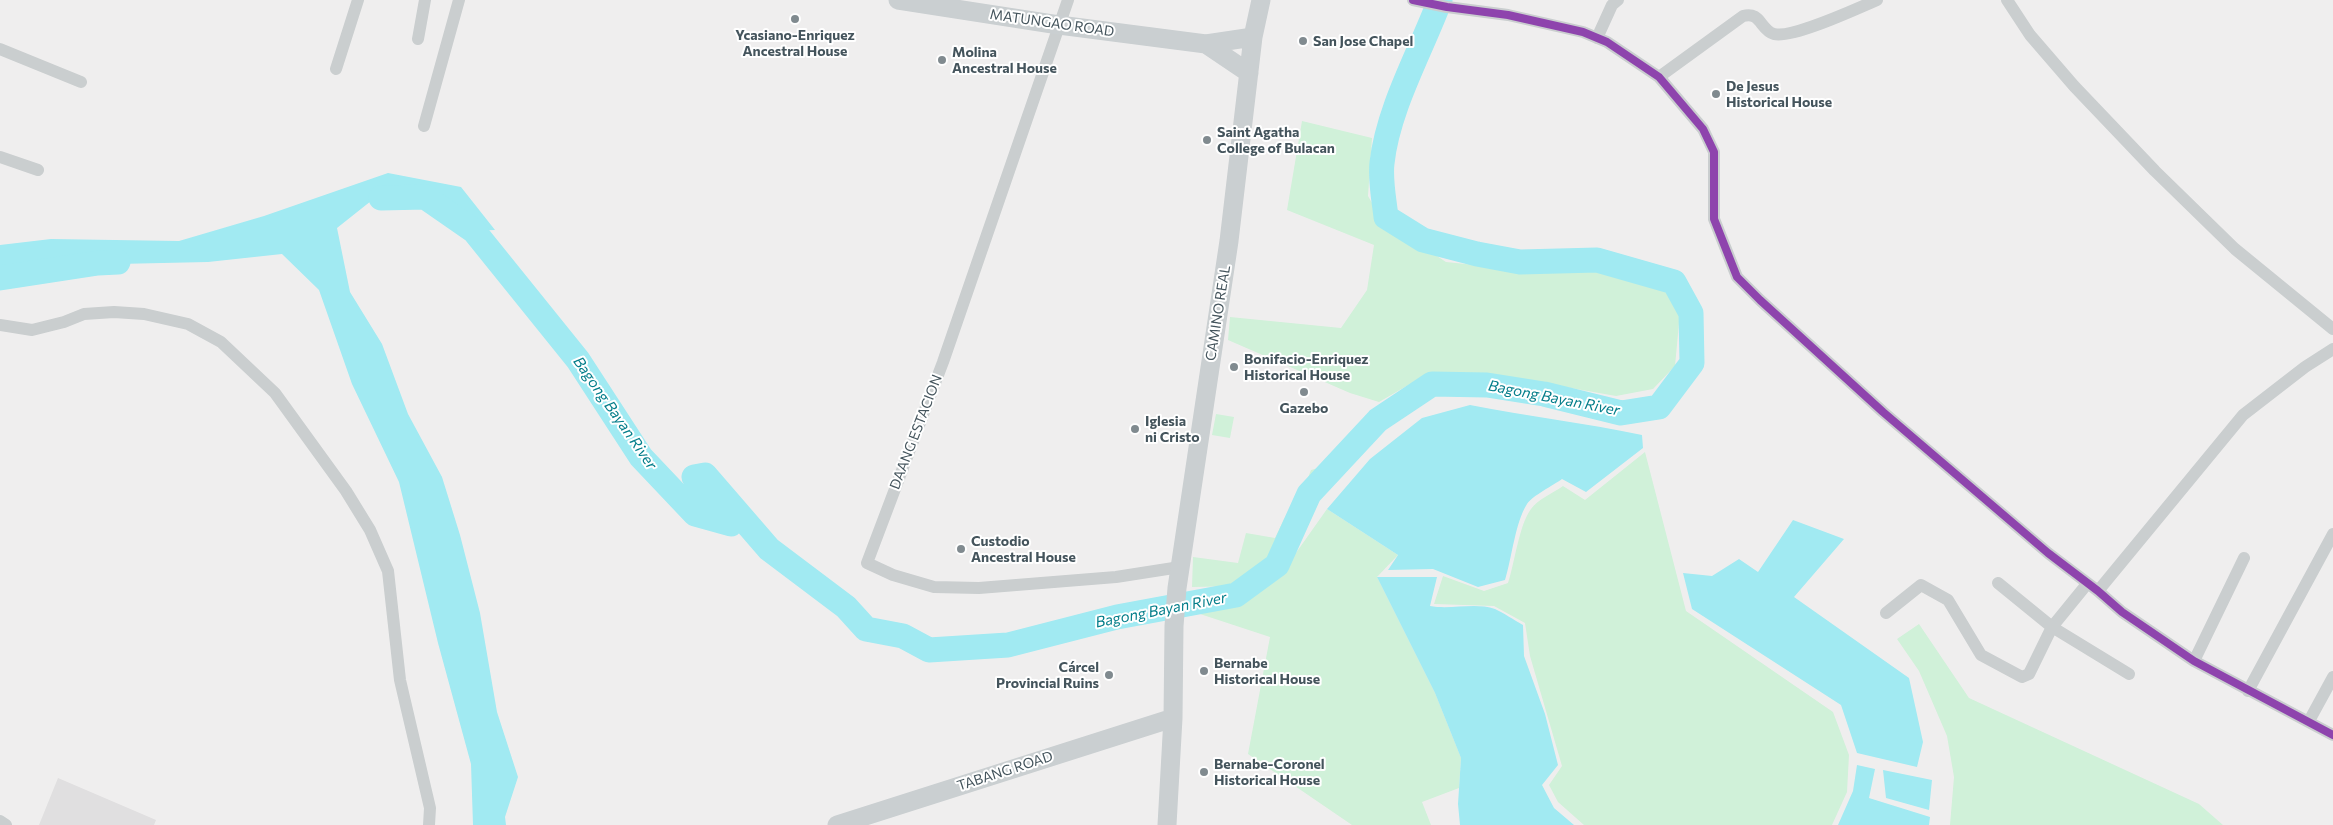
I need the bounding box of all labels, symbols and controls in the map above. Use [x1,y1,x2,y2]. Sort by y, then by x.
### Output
street label: MATUNGAO ROAD [989,6,1115,40]
marker: Ycasiano-Enriquez Ancestral House [789,13,801,25]
place label: Ycasiano-Enriquez Ancestral House [735,27,855,59]
place label: San Jose Chapel [1313,33,1413,49]
marker: San Jose Chapel [1297,35,1309,47]
place label: Molina Ancestral House [952,44,1057,76]
marker: Molina Ancestral House [936,54,948,66]
place label: De Jesus Historical House [1726,78,1832,110]
marker: De Jesus Historical House [1710,88,1722,100]
place label: Saint Agatha College of Bulacan [1217,124,1335,156]
marker: Saint Agatha College of Bulacan [1201,134,1213,146]
street label: CAMINO REAL [1202,264,1234,362]
place label: Bonifacio-Enriquez Historical House [1244,351,1369,384]
water label: Bagong Bayan River [569,353,661,473]
marker: Bonifacio-Enriquez Historical House [1228,361,1240,373]
street label: DAANG ESTACION [886,372,946,492]
water label: Bagong Bayan River [1487,376,1621,420]
marker: Gazebo [1298,386,1310,398]
place label: Gazebo [1280,400,1328,416]
place label: Iglesia ni Cristo [1145,413,1200,446]
marker: Iglesia ni Cristo [1129,423,1141,435]
place label: Custodio Ancestral House [971,533,1076,566]
marker: Custodio Ancestral House [955,543,967,555]
water label: Bagong Bayan River [1094,588,1228,632]
place label: Bernabe Historical House [1214,655,1320,688]
place label: Cárcel Provincial Ruins [996,659,1099,692]
marker: Bernabe Historical House [1198,665,1210,677]
marker: Cárcel Provincial Ruins [1103,669,1115,681]
street label: TABANG ROAD [955,748,1055,794]
place label: Bernabe-Coronel Historical House [1214,756,1325,789]
marker: Bernabe-Coronel Historical House [1198,766,1210,778]

